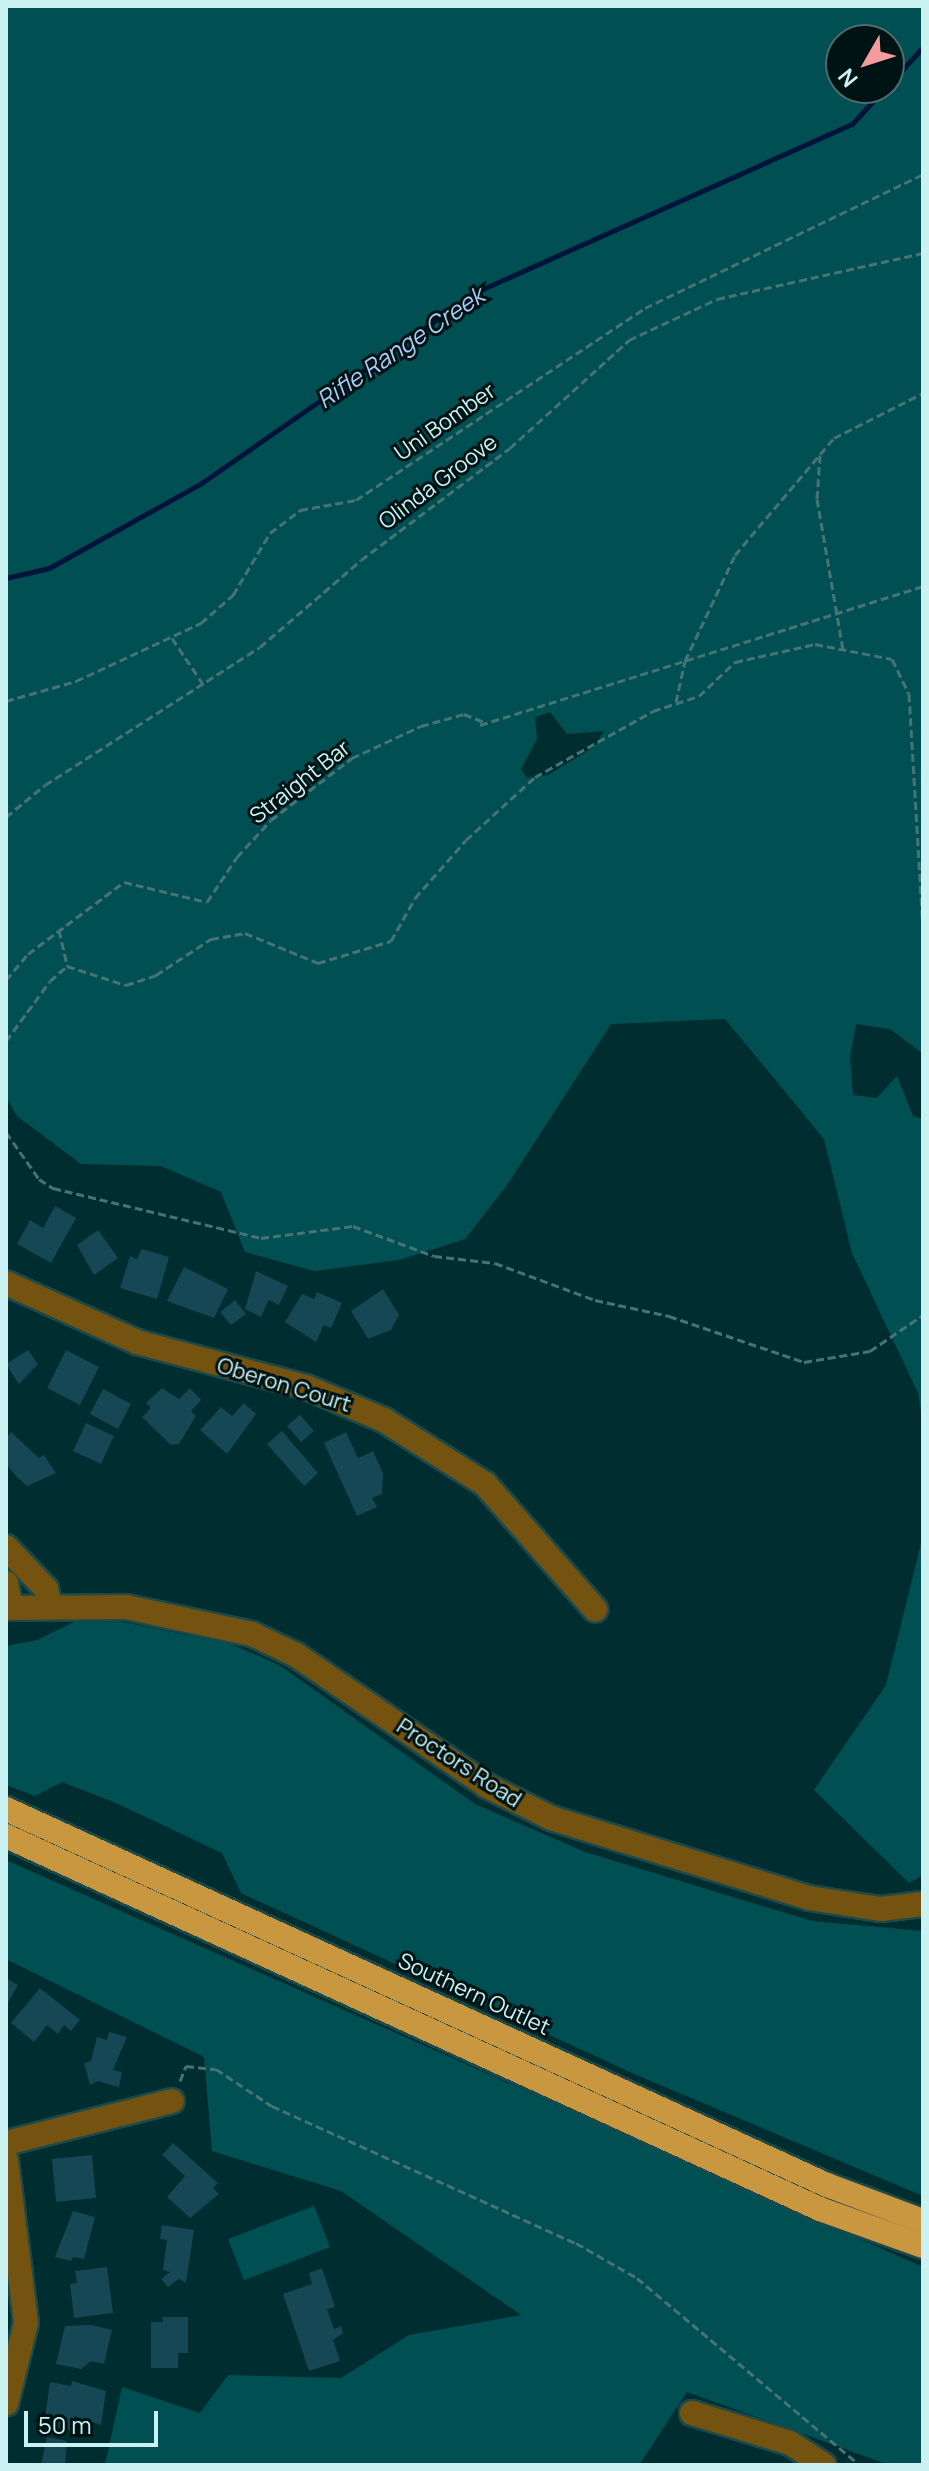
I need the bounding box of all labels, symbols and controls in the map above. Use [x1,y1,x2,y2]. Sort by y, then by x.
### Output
north arrow [825,24,905,104]
text: N [831,62,865,93]
water label: Rifle Range Creek [311,280,489,414]
street label: Uni Bomber [390,378,500,466]
street label: Olinda Groove [374,429,502,535]
street label: Straight Bar [245,735,355,829]
street label: Oberon Court [214,1352,354,1418]
street label: Proctors Road [392,1713,526,1813]
street label: Southern Outlet [394,1947,554,2041]
scale bar [28,2395,162,2445]
text: 50 m [38,2408,92,2441]

